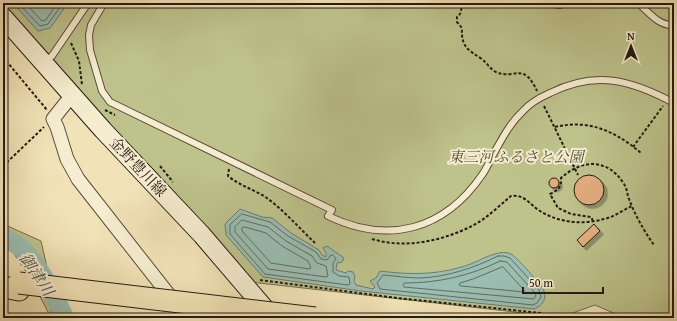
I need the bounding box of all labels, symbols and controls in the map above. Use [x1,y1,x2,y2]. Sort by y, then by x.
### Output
north arrow [611,26,651,66]
text: N [627,28,635,44]
street label: 金野豊川線 [105,132,172,201]
park label: 東三河ふるさと公園 [448,146,586,167]
water label: 御津川 [14,247,61,302]
scale bar [523,269,603,295]
text: 50 m [529,274,553,291]

